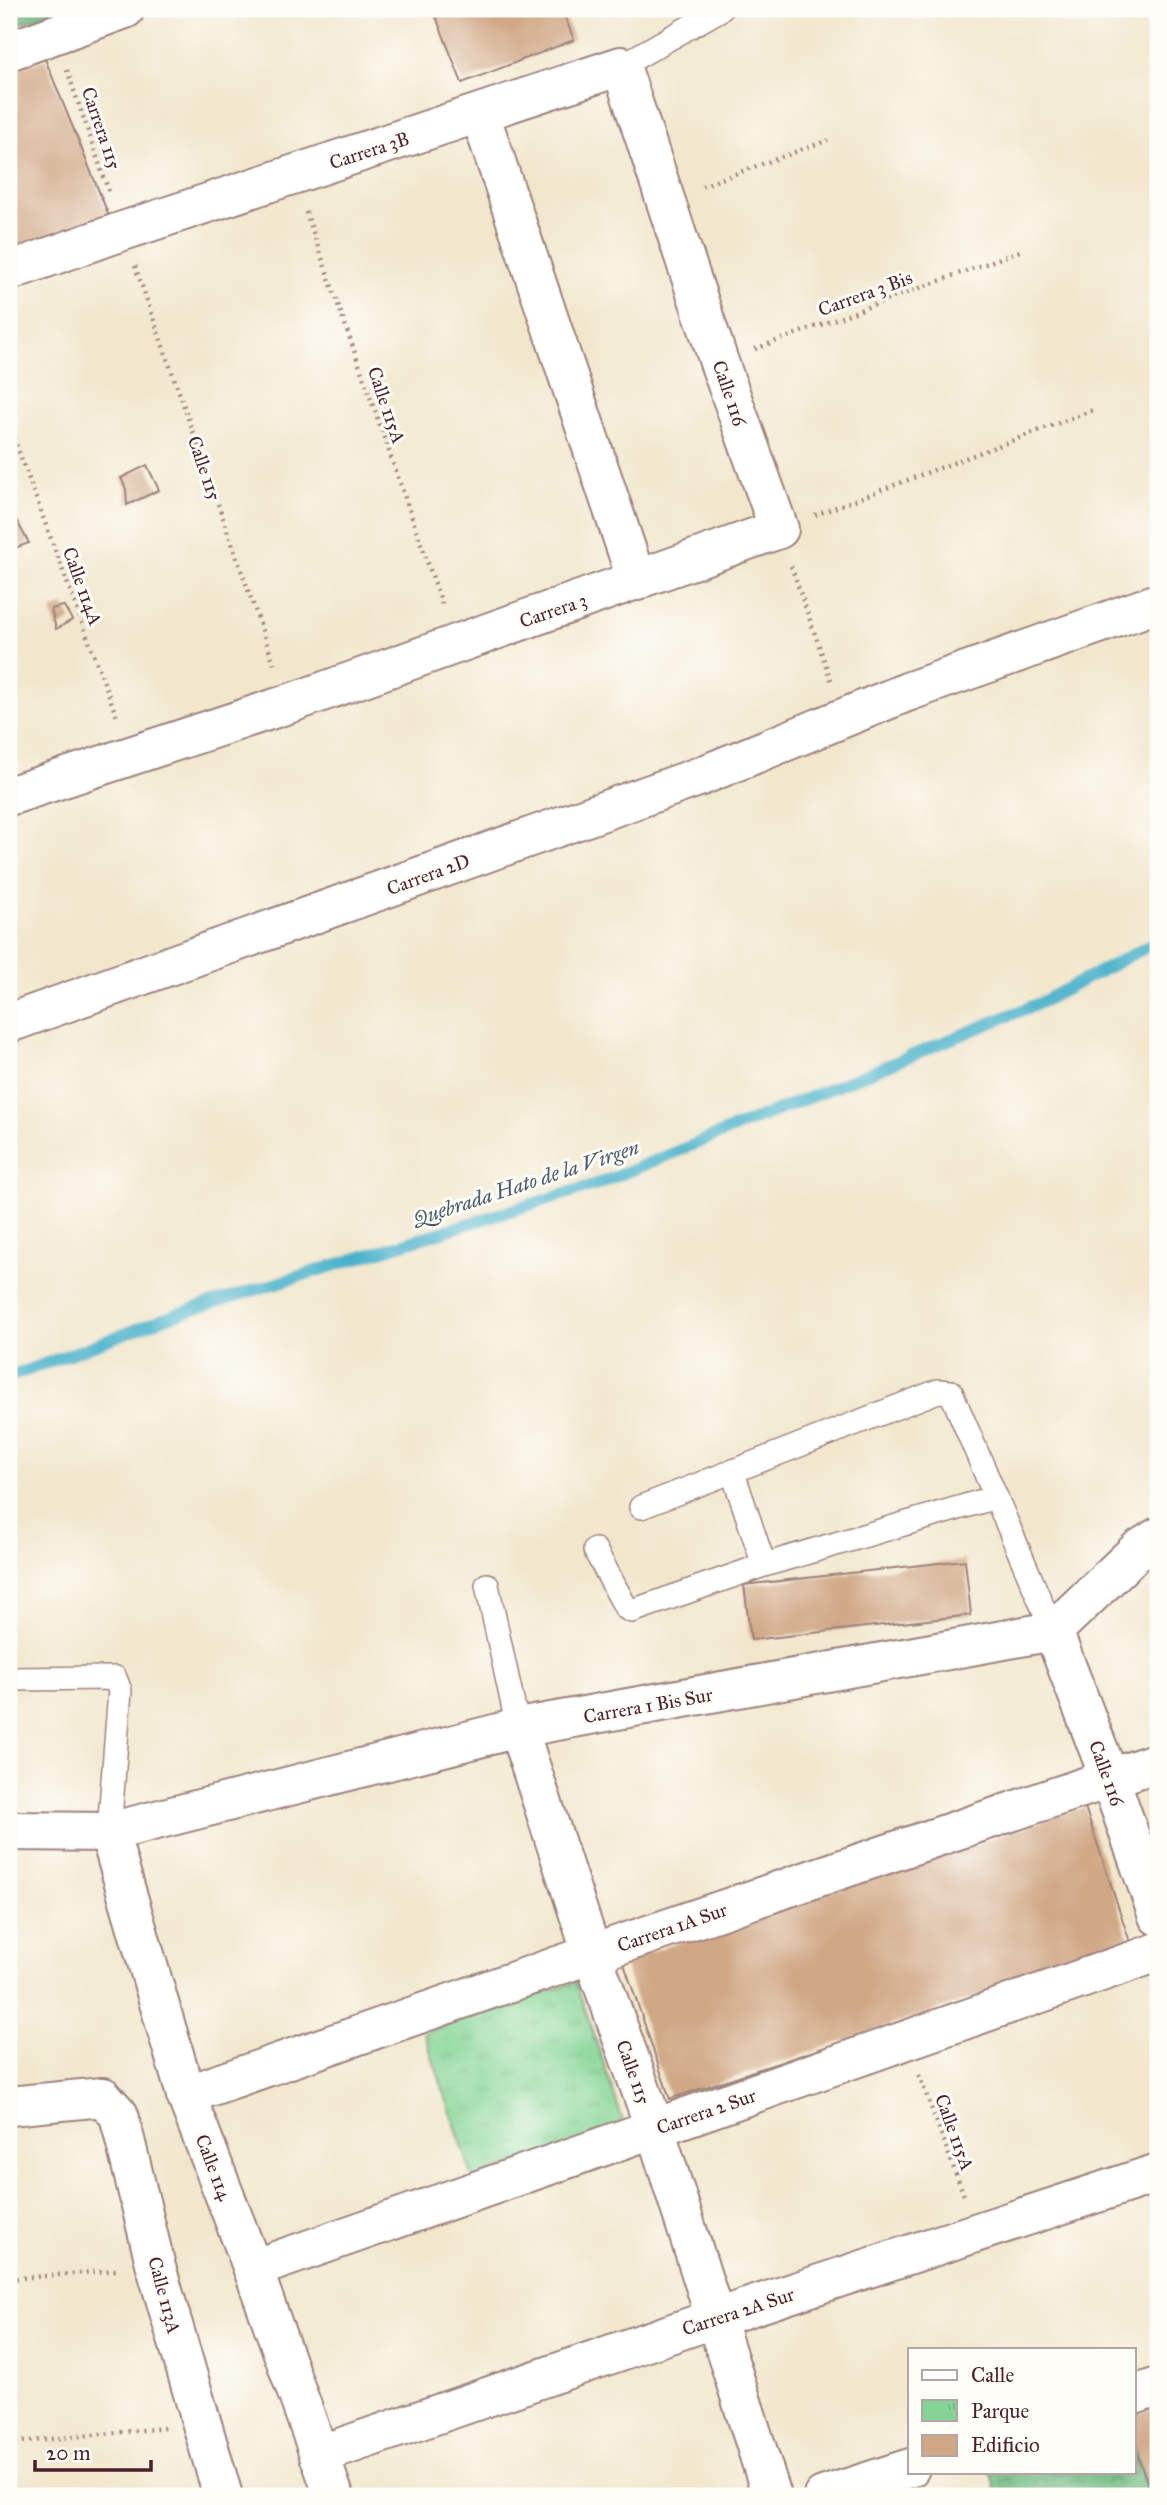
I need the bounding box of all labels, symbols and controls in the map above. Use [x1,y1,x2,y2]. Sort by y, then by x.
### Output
street label: Carrera 115 [77,84,126,173]
street label: Carrera 3B [326,127,412,174]
street label: Carrera 3 Bis [815,266,915,321]
street label: Calle 116 [708,357,752,430]
street label: Calle 115A [363,364,410,447]
street label: Calle 115 [183,433,226,504]
street label: Calle 114A [58,544,107,629]
street label: Carrera 3 [516,588,590,633]
street label: Carrera 2D [384,849,473,900]
water label: Quebrada Hato de la Virgen [409,1134,642,1232]
street label: Carrera 1 Bis Sur [582,1683,715,1728]
street label: Calle 116 [1084,1737,1129,1810]
street label: Carrera 1A Sur [614,1898,731,1957]
street label: Calle 115 [611,2037,656,2108]
street label: Carrera 2 Sur [653,2083,760,2139]
street label: Calle 115A [930,2091,979,2174]
street label: Calle 114 [190,2131,237,2204]
street label: Calle 113A [143,2254,186,2336]
street label: Carrera 2A Sur [679,2282,798,2340]
legend [908,2348,1136,2474]
text: Calle [971,2362,1014,2388]
text: Parque [971,2398,1030,2424]
scale bar [35,2428,150,2472]
text: Edificio [971,2432,1040,2458]
text: 20 m [46,2440,91,2466]

